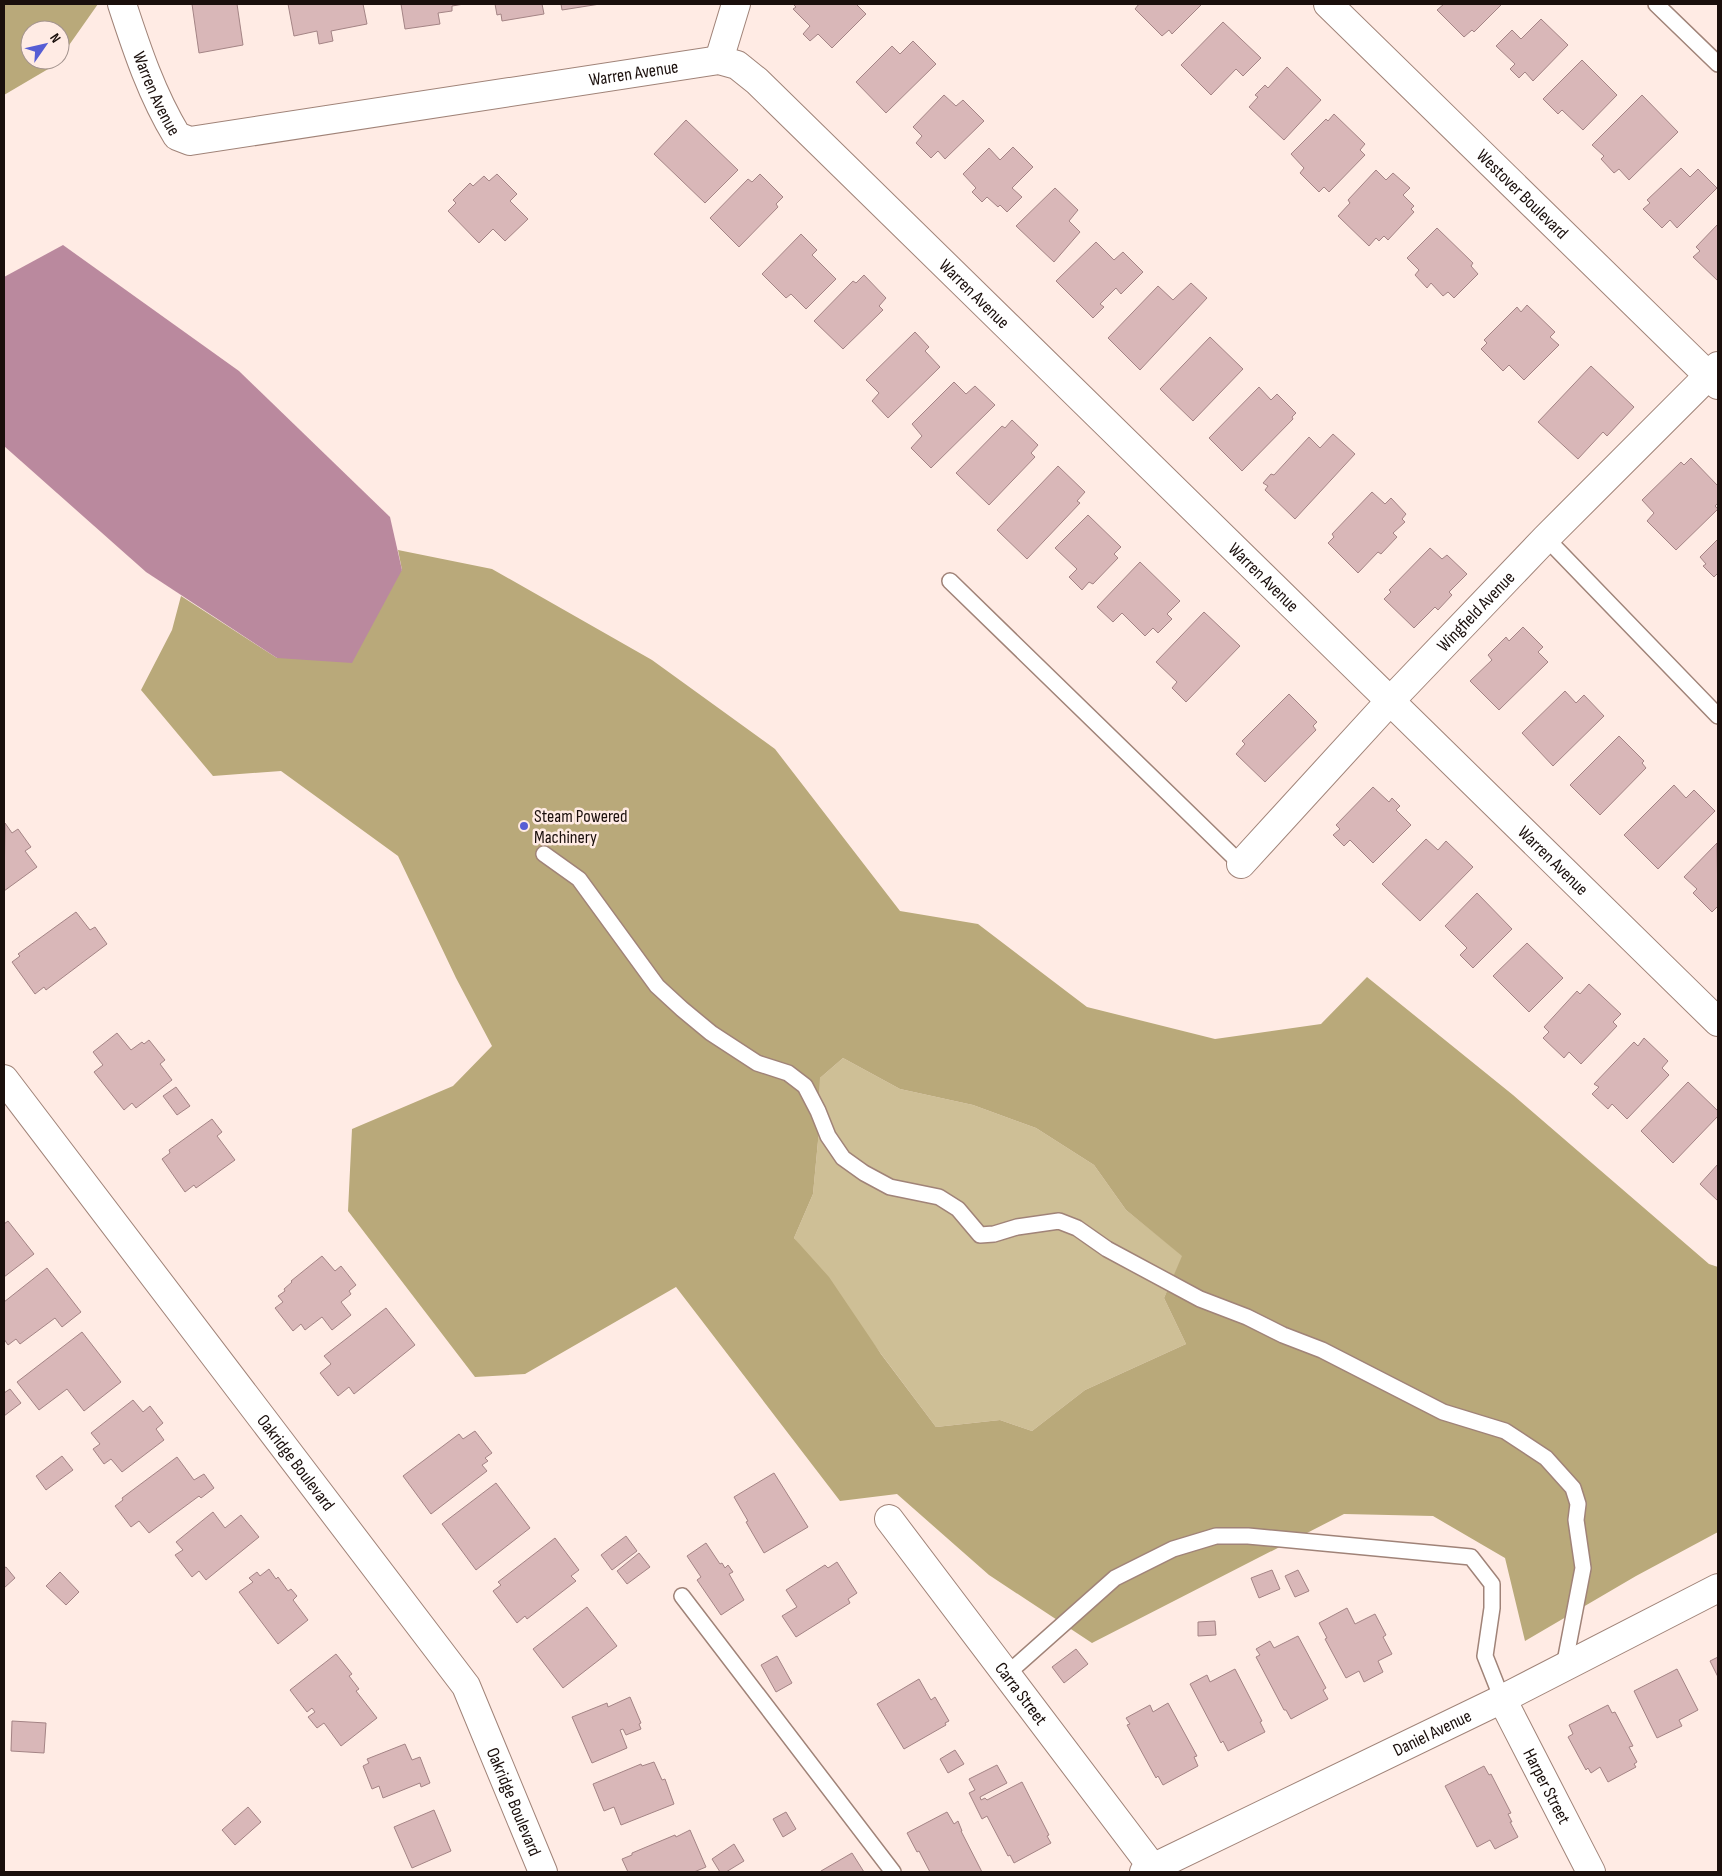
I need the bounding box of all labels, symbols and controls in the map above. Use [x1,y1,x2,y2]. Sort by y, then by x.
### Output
north arrow [20,20,70,70]
text: N [46,30,65,46]
street label: Warren Avenue [128,49,185,139]
street label: Warren Avenue [587,56,680,90]
street label: Westover Boulevard [1472,145,1573,243]
street label: Warren Avenue [935,255,1014,333]
street label: Warren Avenue [1224,538,1303,616]
street label: Wingfield Avenue [1433,567,1519,656]
place label: Steam Powered Machinery [534,806,628,848]
marker: Steam Powered Machinery [518,820,530,832]
street label: Warren Avenue [1514,822,1593,900]
street label: Oakridge Boulevard [253,1410,339,1515]
street label: Carra Street [991,1658,1052,1730]
street label: Daniel Avenue [1390,1705,1475,1761]
street label: Oakridge Boulevard [482,1744,546,1859]
street label: Harper Street [1519,1745,1575,1828]

